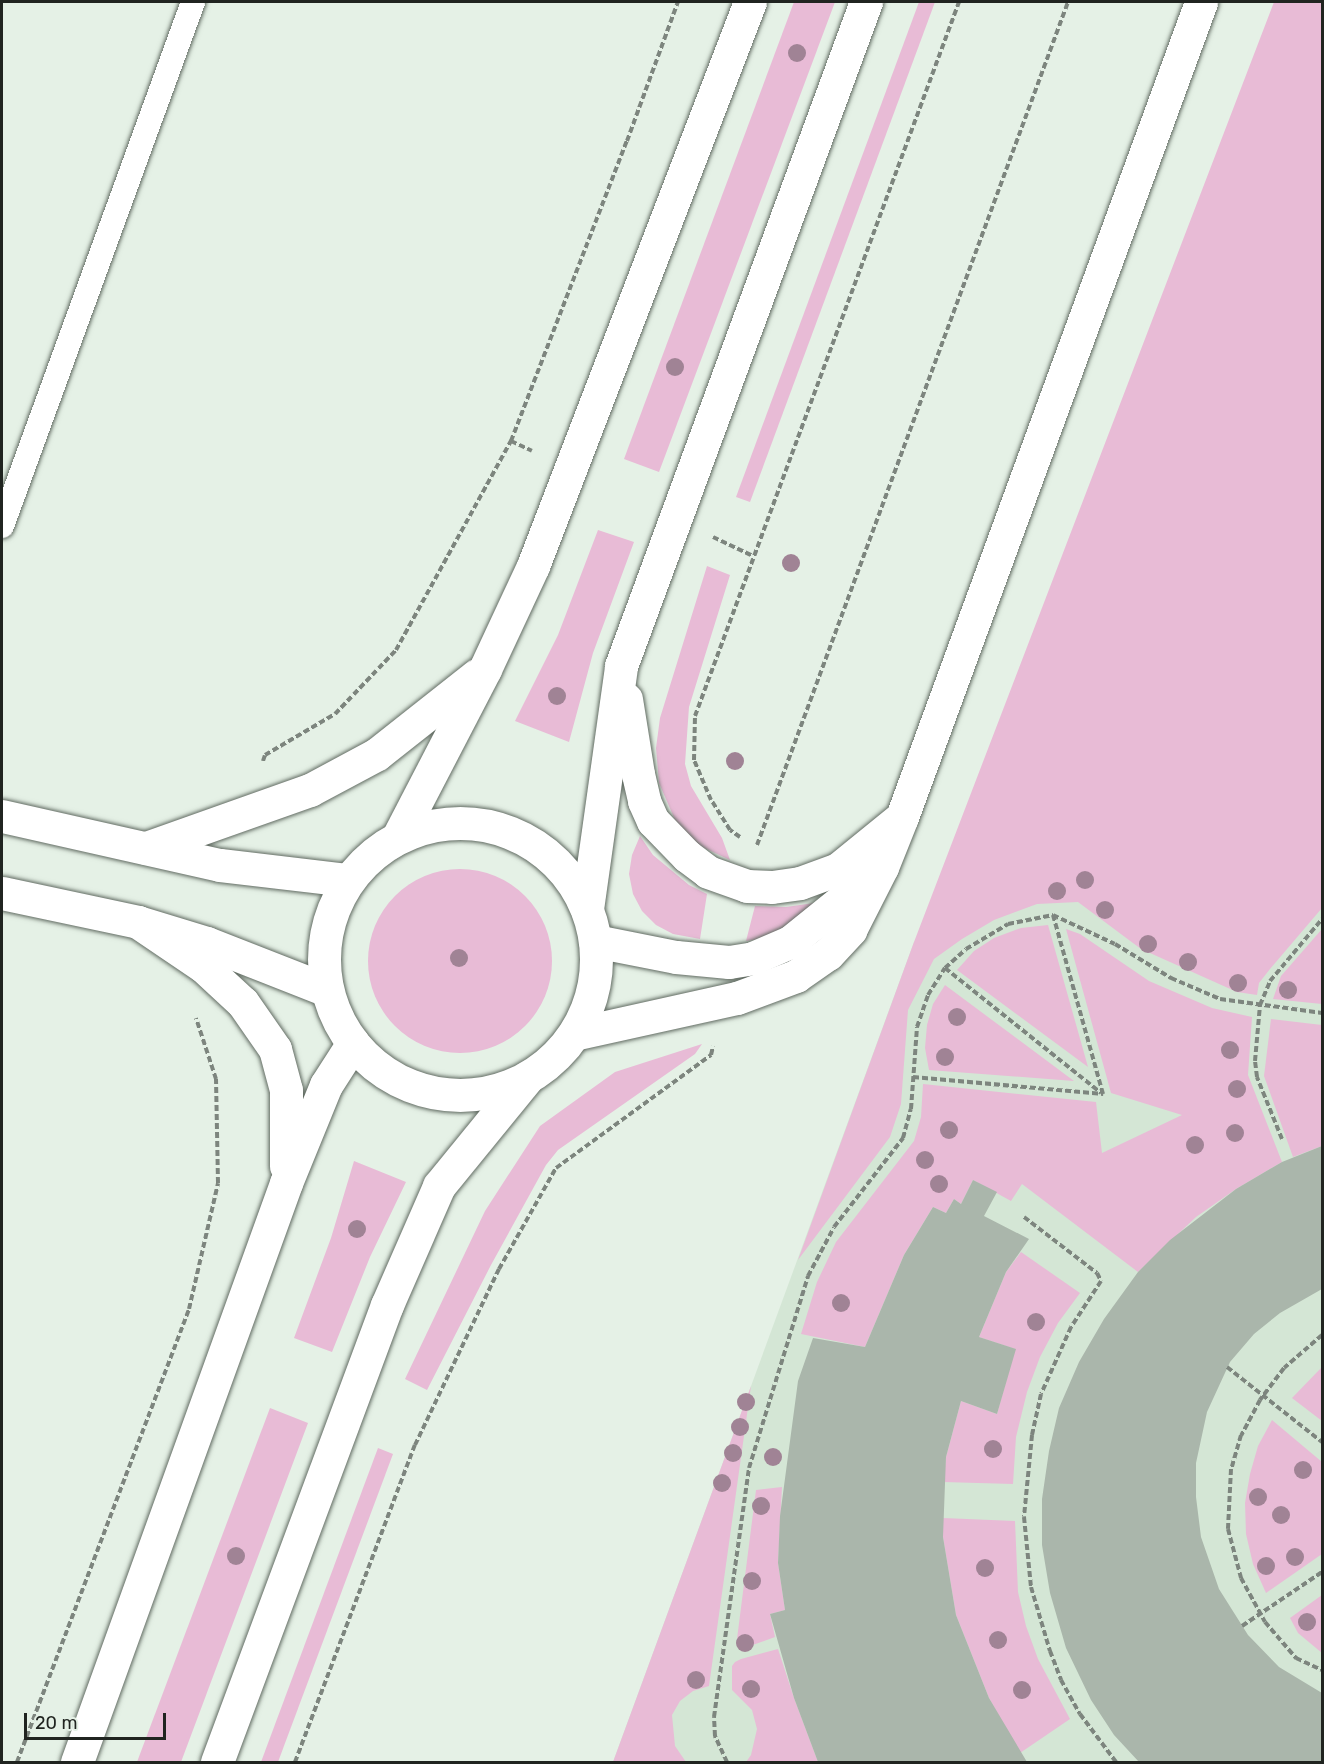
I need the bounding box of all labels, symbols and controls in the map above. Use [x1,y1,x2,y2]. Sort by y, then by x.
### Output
scale bar [27,1701,170,1739]
text: 20 m [35,1712,77,1734]

